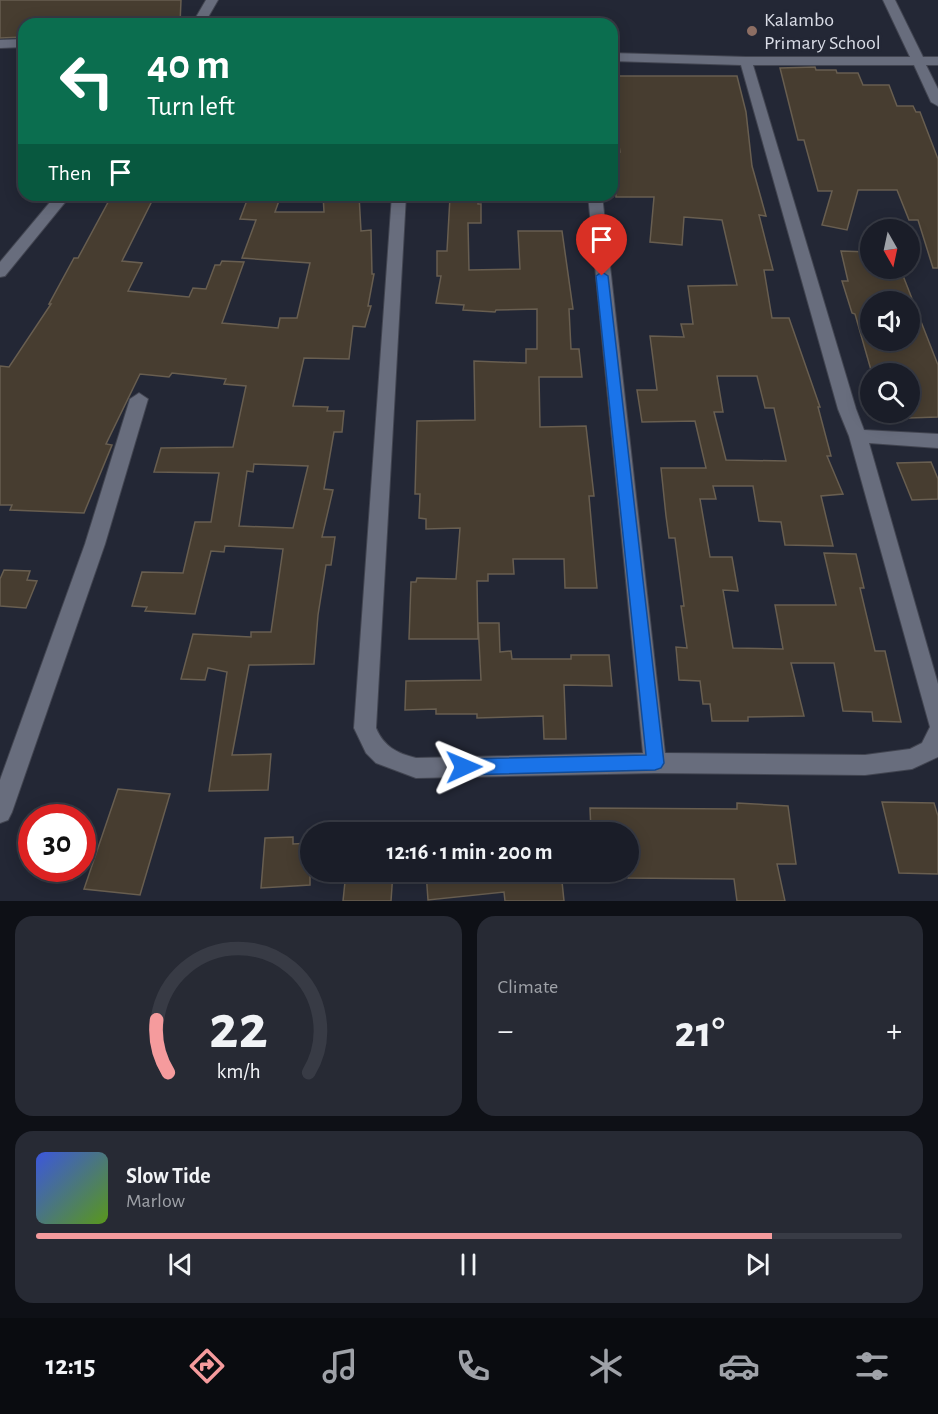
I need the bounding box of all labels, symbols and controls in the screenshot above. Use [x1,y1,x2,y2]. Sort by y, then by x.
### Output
place label: Kalambo Primary School [764,10,881,53]
marker: Kalambo Primary School [745,24,759,38]
icon: left [48,42,126,120]
text: 40 m [147,44,230,86]
text: Turn left [147,93,235,120]
icon: arrive [104,156,137,189]
text: Then [48,162,92,184]
pin [576,214,627,276]
north arrow [860,219,920,279]
map controls [860,219,920,423]
icon: arrive [585,223,618,256]
button: sound [860,291,920,351]
button: search [860,363,920,423]
position arrow [432,735,496,799]
speed limit sign: 30 [18,804,96,882]
text: 12:16 · 1 min · 200 m [387,841,552,863]
text: Climate [498,977,558,997]
text: 22 [209,997,268,1059]
text: 21° [674,1010,725,1055]
text: − [498,1015,513,1048]
text: + [886,1015,902,1048]
text: km/h [216,1061,260,1082]
text: Slow Tide [126,1165,211,1187]
text: Marlow [126,1191,185,1211]
icon: previous [164,1248,197,1281]
icon: pause [452,1248,485,1281]
icon: next [741,1248,774,1281]
icon: directions [186,1345,228,1387]
icon: music [319,1345,361,1387]
icon: phone [452,1345,494,1387]
icon: climate [585,1345,627,1387]
icon: car [718,1345,760,1387]
icon: filters [851,1345,893,1387]
text: 12:15 [45,1352,95,1379]

